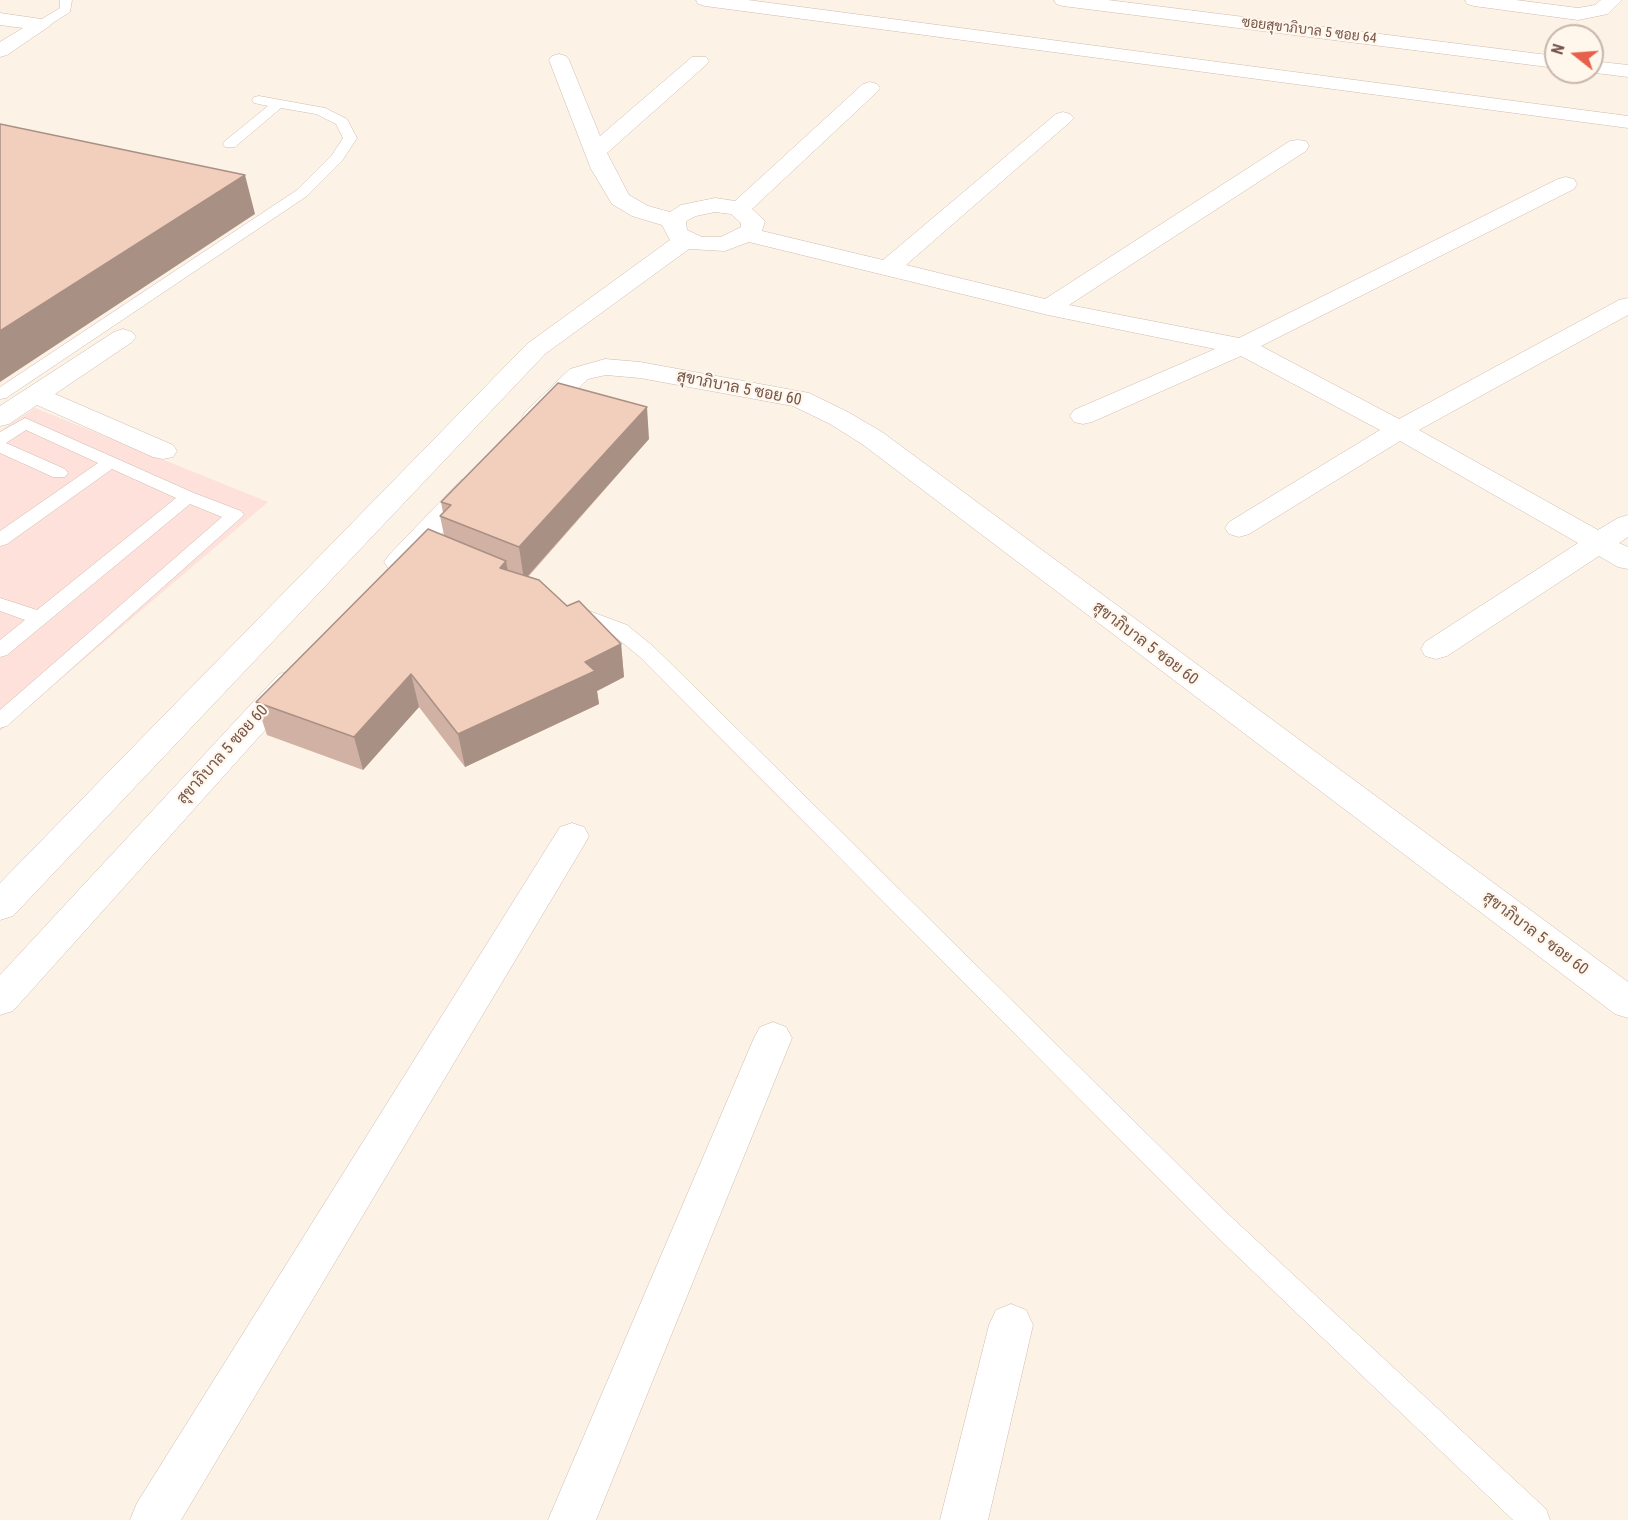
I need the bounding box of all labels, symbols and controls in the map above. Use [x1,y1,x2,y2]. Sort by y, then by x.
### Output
street label: ซอยสุขาภิบาล 5 ซอย 64 [1241,14,1377,48]
north arrow [1544,24,1604,84]
text: N [1548,42,1569,57]
street label: สุขาภิบาล 5 ซอย 60 [675,367,803,411]
street label: สุขาภิบาล 5 ซอย 60 [1089,598,1201,690]
street label: สุขาภิบาล 5 ซอย 60 [173,701,273,809]
street label: สุขาภิบาล 5 ซอย 60 [1479,888,1591,980]

